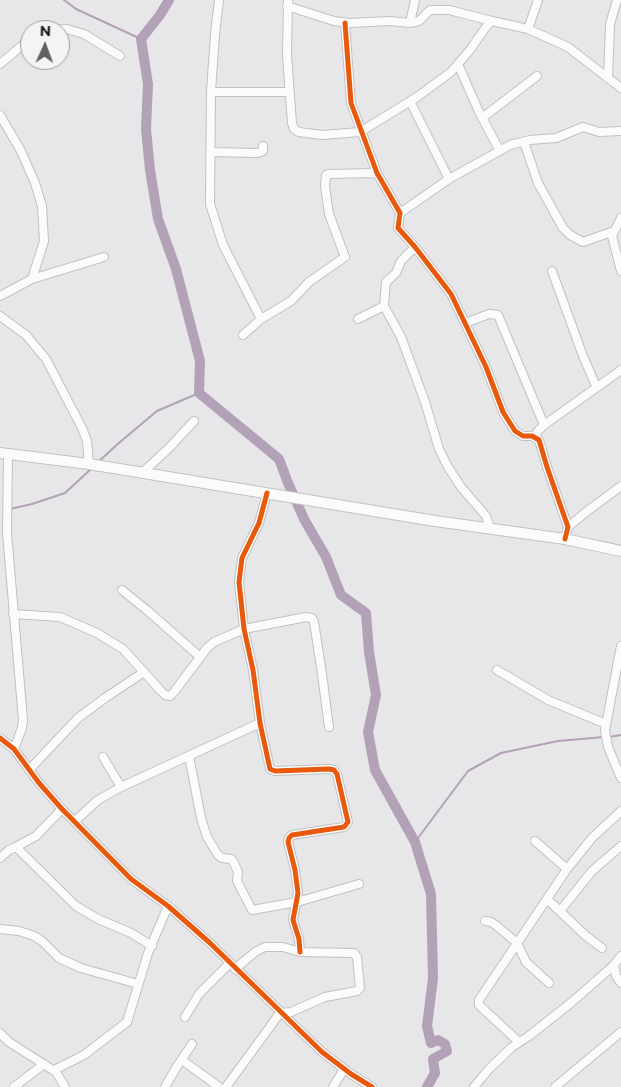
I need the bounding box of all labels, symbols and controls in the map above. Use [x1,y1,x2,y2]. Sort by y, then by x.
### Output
north arrow [20,20,70,70]
text: N [40,22,51,40]

